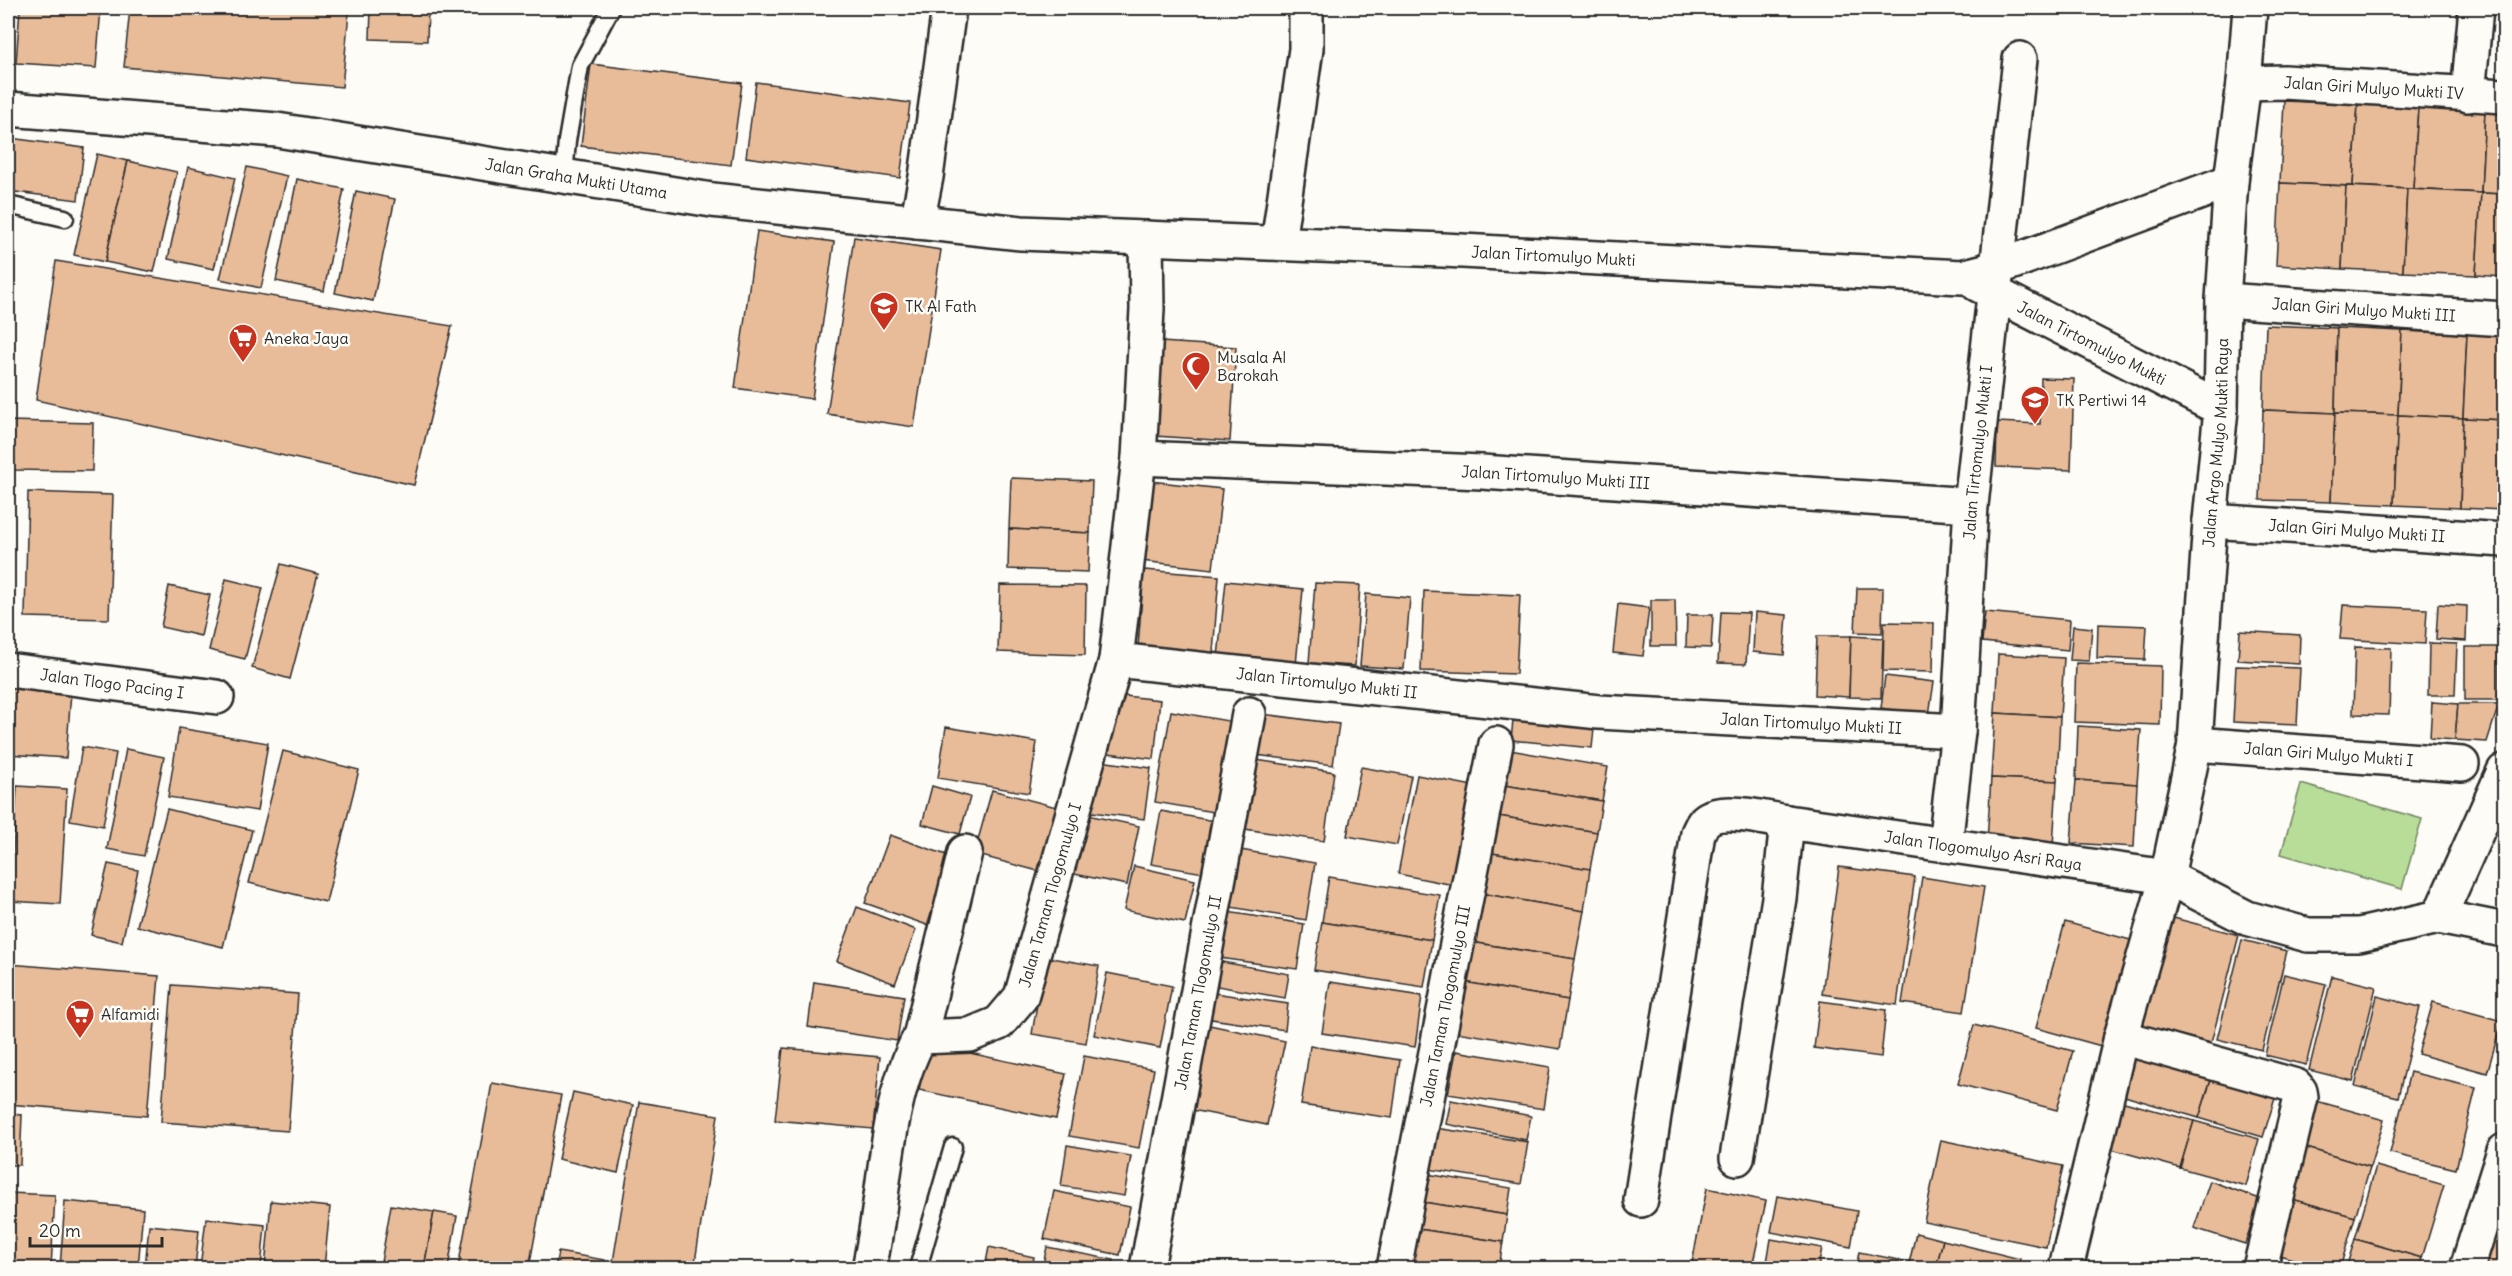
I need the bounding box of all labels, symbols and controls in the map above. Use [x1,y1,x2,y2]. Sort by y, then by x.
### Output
street label: Jalan Giri Mulyo Mukti IV [2283,72,2464,103]
street label: Jalan Graha Mukti Utama [484,154,669,203]
street label: Jalan Tirtomulyo Mukti [1471,241,1636,270]
school or university icon: TK Al Fath [868,290,900,332]
street label: Jalan Giri Mulyo Mukti III [2271,293,2456,326]
place label: TK Al Fath [905,296,977,316]
street label: Jalan Tirtomulyo Mukti [2014,296,2169,389]
supermarket icon: Aneka Jaya [227,322,259,364]
place label: Aneka Jaya [264,328,349,348]
street label: Jalan Argo Mulyo Mukti Raya [2198,338,2232,548]
place label: Musala Al Barokah [1217,347,1286,385]
mosque icon: Musala Al Barokah [1180,350,1212,392]
street label: Jalan Tirtomulyo Mukti I [1959,364,1996,540]
school or university icon: TK Pertiwi 14 [2019,384,2051,426]
place label: TK Pertiwi 14 [2056,390,2147,410]
street label: Jalan Tirtomulyo Mukti III [1461,461,1651,493]
street label: Jalan Giri Mulyo Mukti II [2268,515,2446,546]
street label: Jalan Tirtomulyo Mukti II [1235,663,1418,702]
street label: Jalan Tlogo Pacing I [39,664,185,703]
street label: Jalan Tirtomulyo Mukti II [1720,708,1902,738]
street label: Jalan Giri Mulyo Mukti I [2243,738,2414,770]
street label: Jalan Taman Tlogomulyo I [1014,801,1085,989]
street label: Jalan Tlogomulyo Asri Raya [1883,826,2083,875]
street label: Jalan Taman Tlogomulyo II [1170,894,1225,1092]
street label: Jalan Taman Tlogomulyo III [1416,904,1474,1108]
supermarket icon: Alfamidi [64,998,96,1040]
place label: Alfamidi [101,1004,160,1024]
scale bar [30,1210,162,1248]
text: 20 m [39,1219,81,1242]

